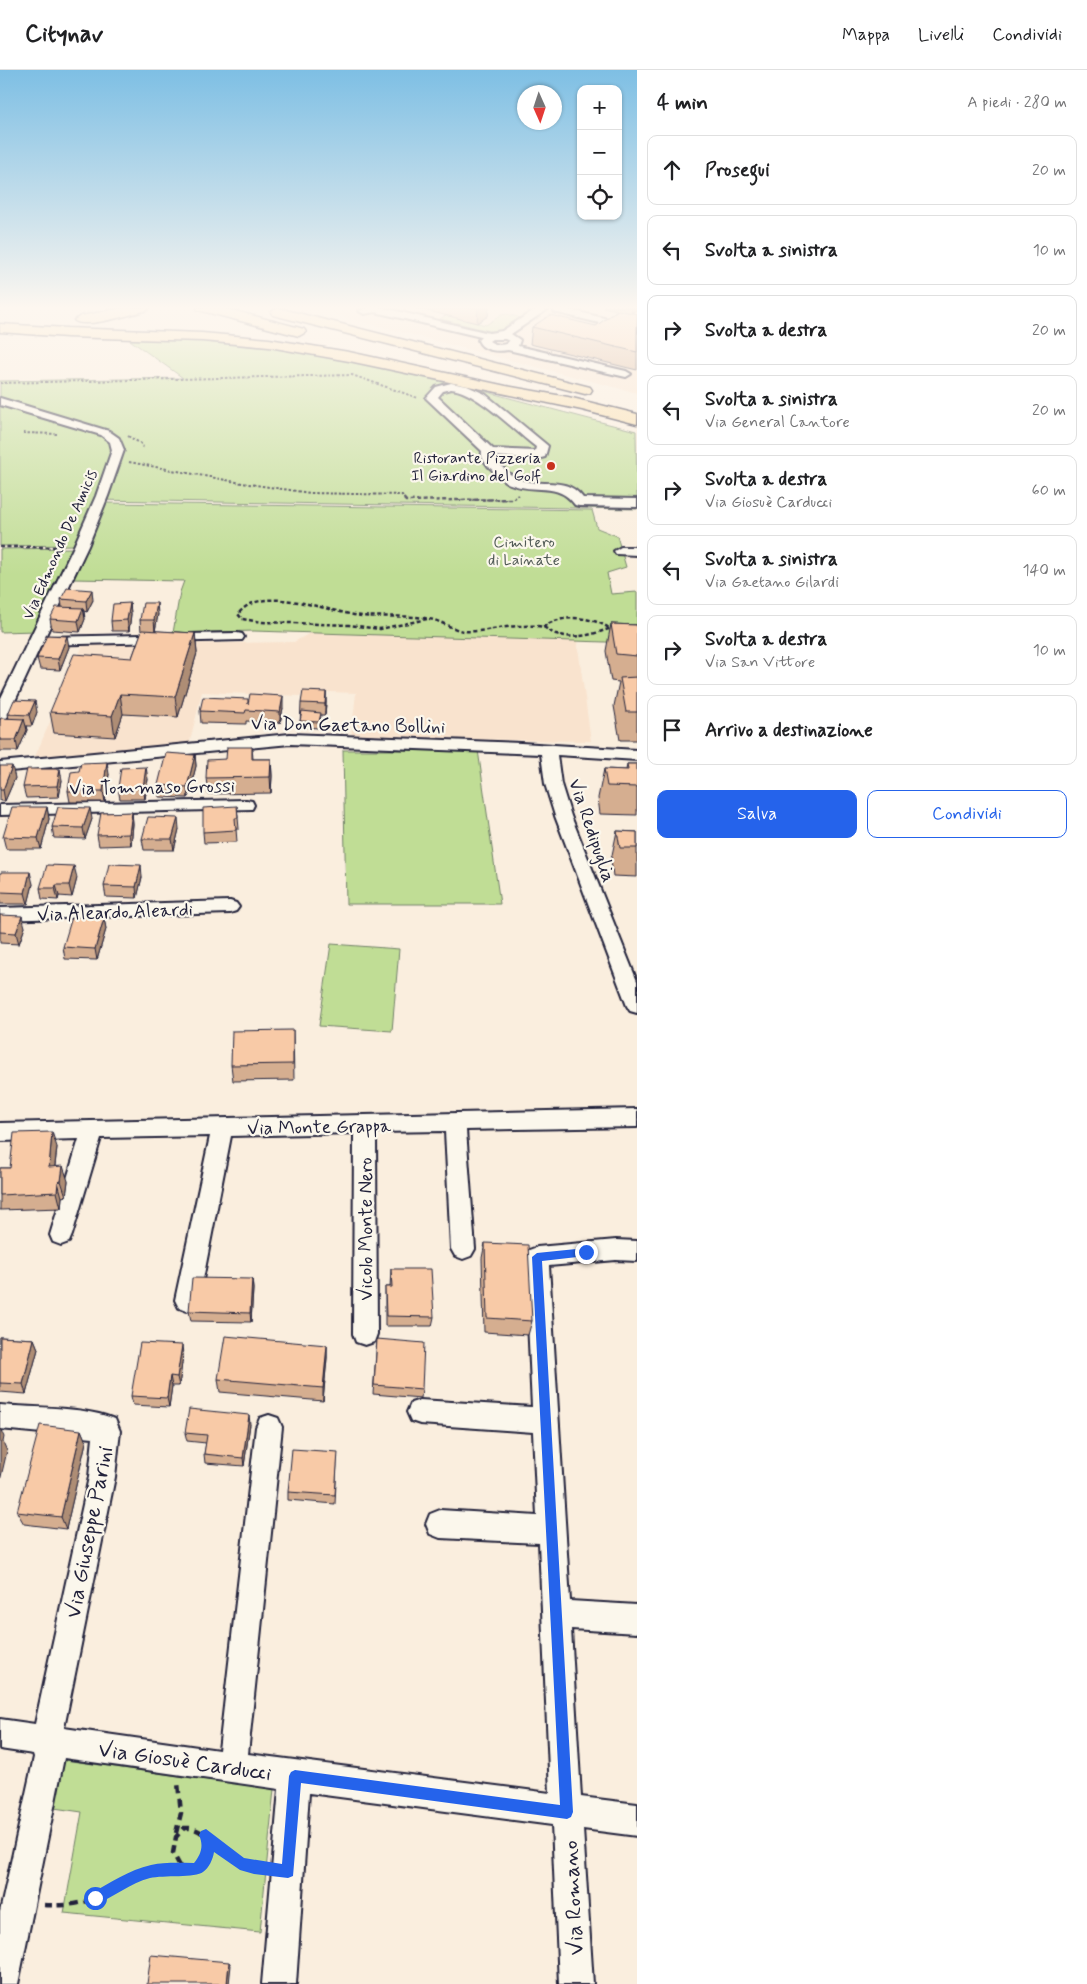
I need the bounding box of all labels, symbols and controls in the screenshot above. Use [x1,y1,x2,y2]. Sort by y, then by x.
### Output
text: Citynav [25,19,103,50]
text: Mappa [842,23,890,47]
text: Livelli [918,23,964,47]
text: Condividi [992,23,1062,47]
north arrow [517,85,562,130]
map controls [577,85,622,220]
button: + [577,85,622,130]
text: 4 min [657,89,708,117]
text: A piedi · 280 m [967,92,1067,113]
button: − [577,130,622,175]
icon: ahead [658,156,686,184]
text: Prosegui [705,158,770,183]
text: 20 m [1032,160,1066,181]
button: locate [577,175,622,220]
icon: left [658,236,686,264]
text: Svolta a sinistra [705,238,838,263]
text: 10 m [1033,240,1066,261]
icon: right [658,316,686,344]
text: Svolta a destra [705,318,827,343]
text: 20 m [1032,320,1066,341]
text: Svolta a sinistra [705,387,838,412]
icon: left [658,396,686,424]
text: 20 m [1032,400,1066,421]
text: Via General Cantore [705,412,850,433]
place label: Ristorante Pizzeria Il Giardino del Golf [411,448,541,487]
marker: Ristorante Pizzeria Il Giardino del Golf [545,460,557,472]
street label: Via Edmondo De Amicis [18,466,103,623]
text: Svolta a destra [705,467,827,492]
icon: right [658,476,686,504]
text: 60 m [1032,480,1066,501]
text: Via Giosuè Carducci [705,492,832,513]
park label: Cimitero di Lainate [488,532,560,571]
text: Svolta a sinistra [705,547,838,572]
icon: left [658,556,686,584]
text: 140 m [1022,560,1066,581]
text: Via Gaetano Gilardi [705,572,839,593]
text: Svolta a destra [705,627,827,652]
icon: right [658,636,686,664]
text: 10 m [1033,640,1066,661]
text: Via San Vittore [705,652,815,673]
street label: Via Don Gaetano Bollini [251,711,445,740]
icon: arrive [658,716,686,744]
text: Arrivo a destinazione [705,718,873,743]
street label: Via Tommaso Grossi [69,774,235,801]
street label: Via Redipuglia [561,775,621,886]
button: Salva [657,790,857,838]
button: Condividi [867,790,1067,838]
street label: Via Aleardo Aleardi [37,897,193,928]
street label: Via Monte Grappa [247,1114,392,1141]
street label: Vicolo Monte Nero [354,1157,379,1301]
route end [575,1241,598,1264]
street label: Via Giuseppe Parini [60,1444,120,1621]
street label: Via Giosuè Carducci [96,1736,273,1788]
street label: Via Romano [557,1840,591,1956]
route start [84,1887,107,1910]

